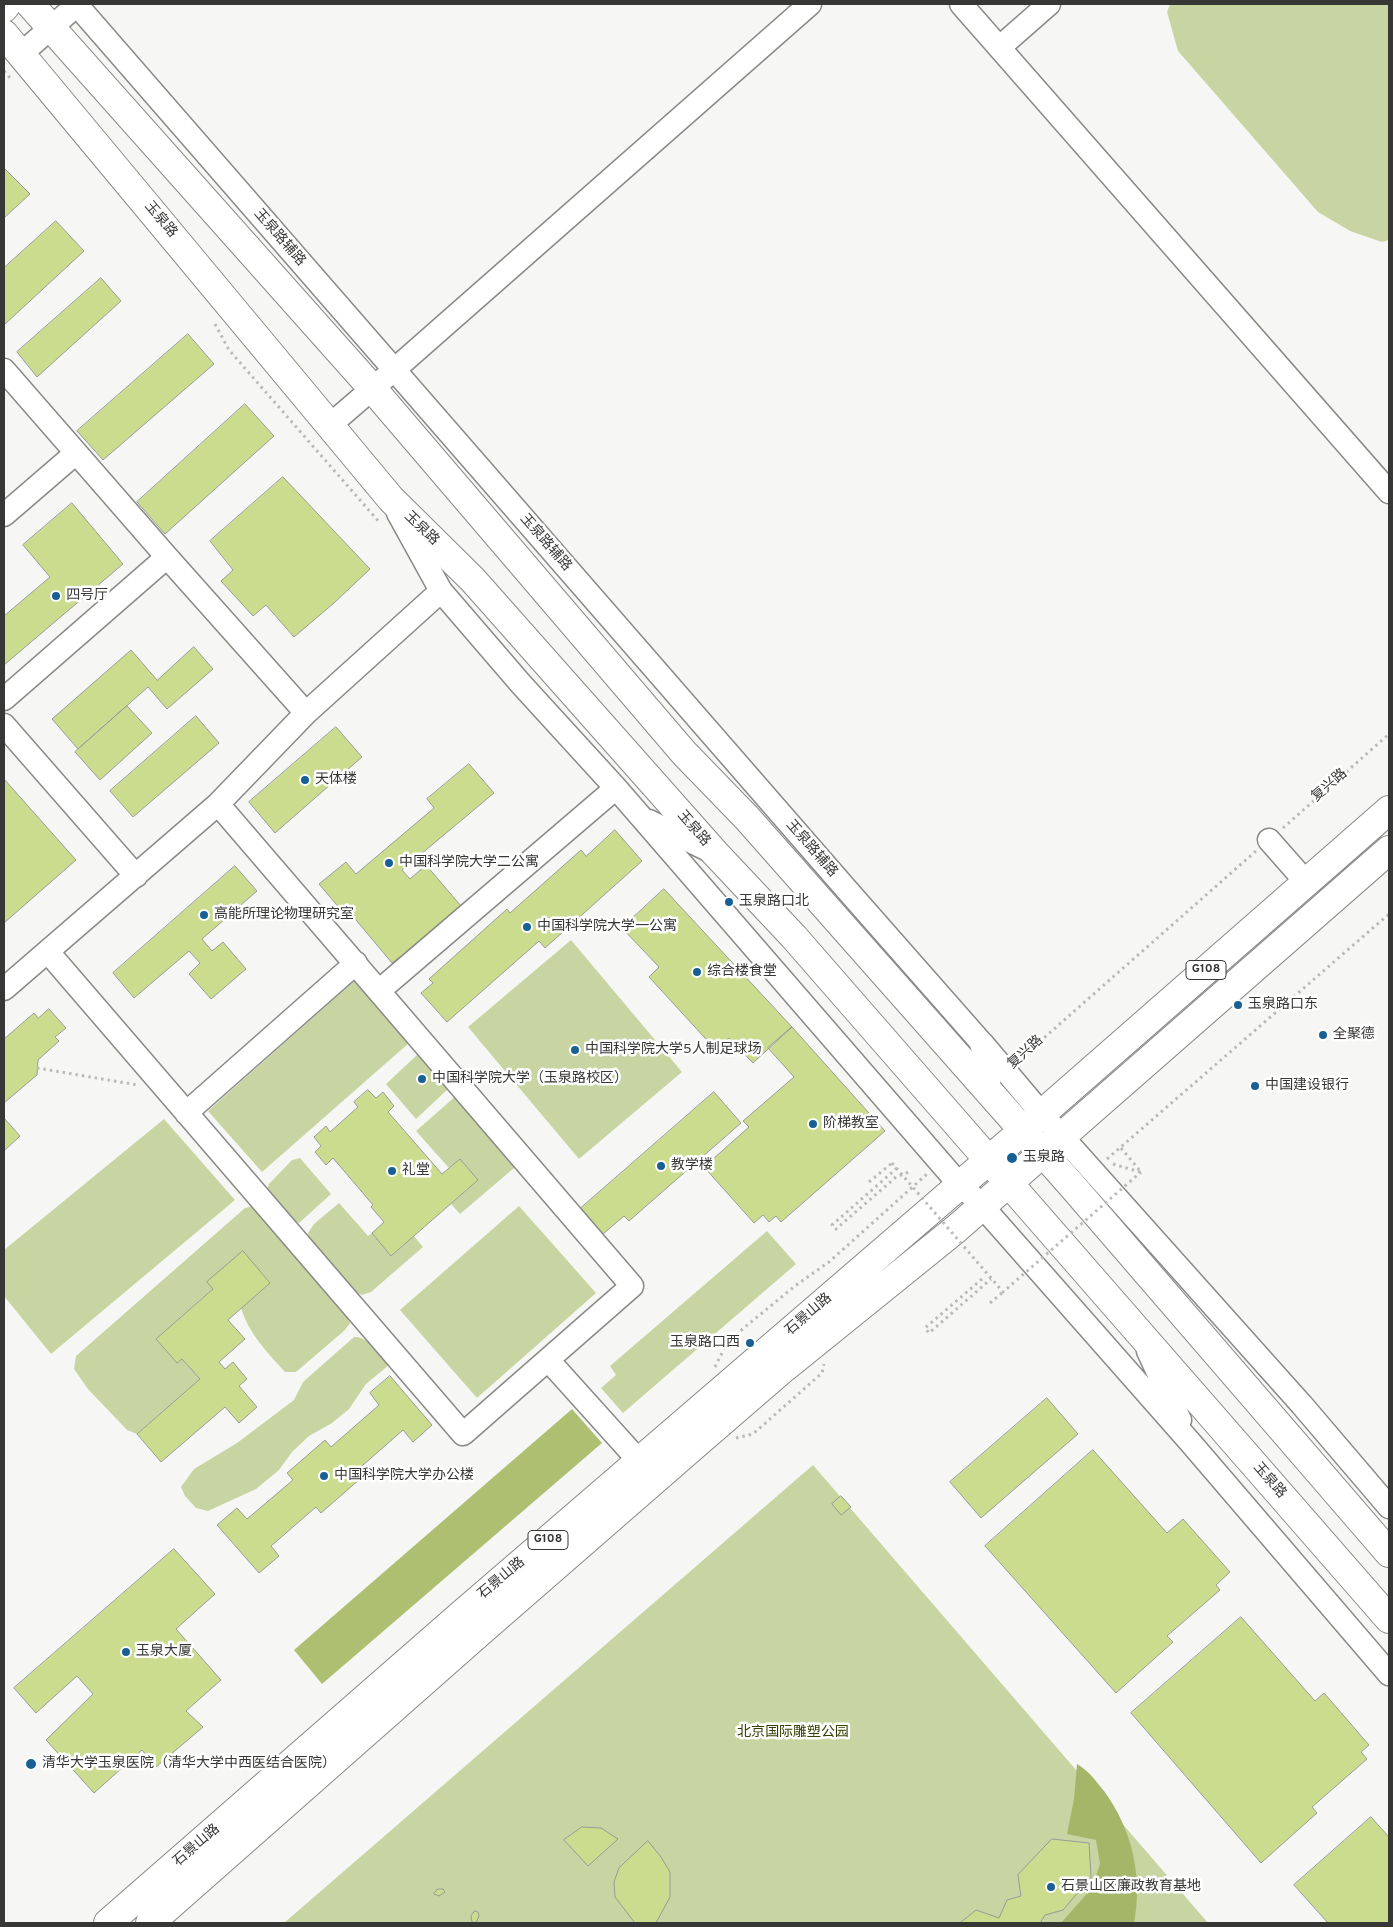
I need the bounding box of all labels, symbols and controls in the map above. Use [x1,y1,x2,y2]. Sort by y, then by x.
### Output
street label: 玉泉路 [140,199,180,241]
street label: 玉泉路辅路 [250,206,308,270]
street label: 玉泉路 [400,508,442,550]
street label: 玉泉路辅路 [516,511,574,575]
place label: 四号厅 [66,588,108,604]
marker: 四号厅 [50,590,62,602]
street label: 复兴路 [1309,766,1351,806]
place label: 天体楼 [315,772,357,788]
marker: 天体楼 [299,774,311,786]
street label: 玉泉路 [673,808,713,850]
street label: 玉泉路辅路 [782,817,840,881]
place label: 中国科学院大学二公寓 [399,855,539,871]
marker: 中国科学院大学二公寓 [383,857,395,869]
place label: 玉泉路口北 [739,894,809,910]
marker: 玉泉路口北 [723,896,735,908]
place label: 高能所理论物理研究室 [214,907,354,923]
marker: 高能所理论物理研究室 [198,909,210,921]
place label: 中国科学院大学一公寓 [537,919,677,935]
marker: 中国科学院大学一公寓 [521,921,533,933]
road number: G108 [1186,960,1226,980]
place label: 综合楼食堂 [707,964,777,980]
marker: 综合楼食堂 [691,966,703,978]
place label: 玉泉路口东 [1248,997,1318,1013]
marker: 玉泉路口东 [1232,999,1244,1011]
place label: 全聚德 [1333,1027,1375,1043]
marker: 全聚德 [1317,1029,1329,1041]
street label: 复兴路 [1005,1033,1047,1073]
place label: 中国科学院大学5人制足球场 [585,1042,762,1058]
marker: 中国科学院大学5人制足球场 [569,1044,581,1056]
place label: 中国科学院大学（玉泉路校区） [432,1071,628,1087]
marker: 中国科学院大学（玉泉路校区） [416,1073,428,1085]
place label: 中国建设银行 [1265,1078,1349,1094]
marker: 中国建设银行 [1249,1080,1261,1092]
place label: 阶梯教室 [823,1116,879,1132]
marker: 阶梯教室 [807,1118,819,1130]
place label: 玉泉路 [1023,1150,1065,1166]
marker: 玉泉路 [1005,1151,1019,1165]
place label: 教学楼 [671,1158,713,1174]
marker: 教学楼 [655,1160,667,1172]
place label: 礼堂 [402,1163,430,1179]
marker: 礼堂 [386,1165,398,1177]
street label: 石景山路 [782,1290,836,1340]
place label: 玉泉路口西 [670,1335,740,1351]
marker: 玉泉路口西 [744,1337,756,1349]
street label: 玉泉路 [1249,1460,1289,1502]
place label: 中国科学院大学办公楼 [334,1468,474,1484]
marker: 中国科学院大学办公楼 [318,1470,330,1482]
road number: G108 [528,1530,568,1550]
street label: 石景山路 [475,1555,529,1603]
place label: 玉泉大厦 [136,1644,192,1660]
marker: 玉泉大厦 [120,1646,132,1658]
park label: 北京国际雕塑公园 [737,1725,849,1741]
place label: 清华大学玉泉医院（清华大学中西医结合医院） [42,1756,336,1772]
marker: 清华大学玉泉医院（清华大学中西医结合医院） [24,1757,38,1771]
street label: 石景山路 [170,1821,224,1871]
place label: 石景山区廉政教育基地 [1061,1879,1201,1895]
marker: 石景山区廉政教育基地 [1045,1881,1057,1893]

